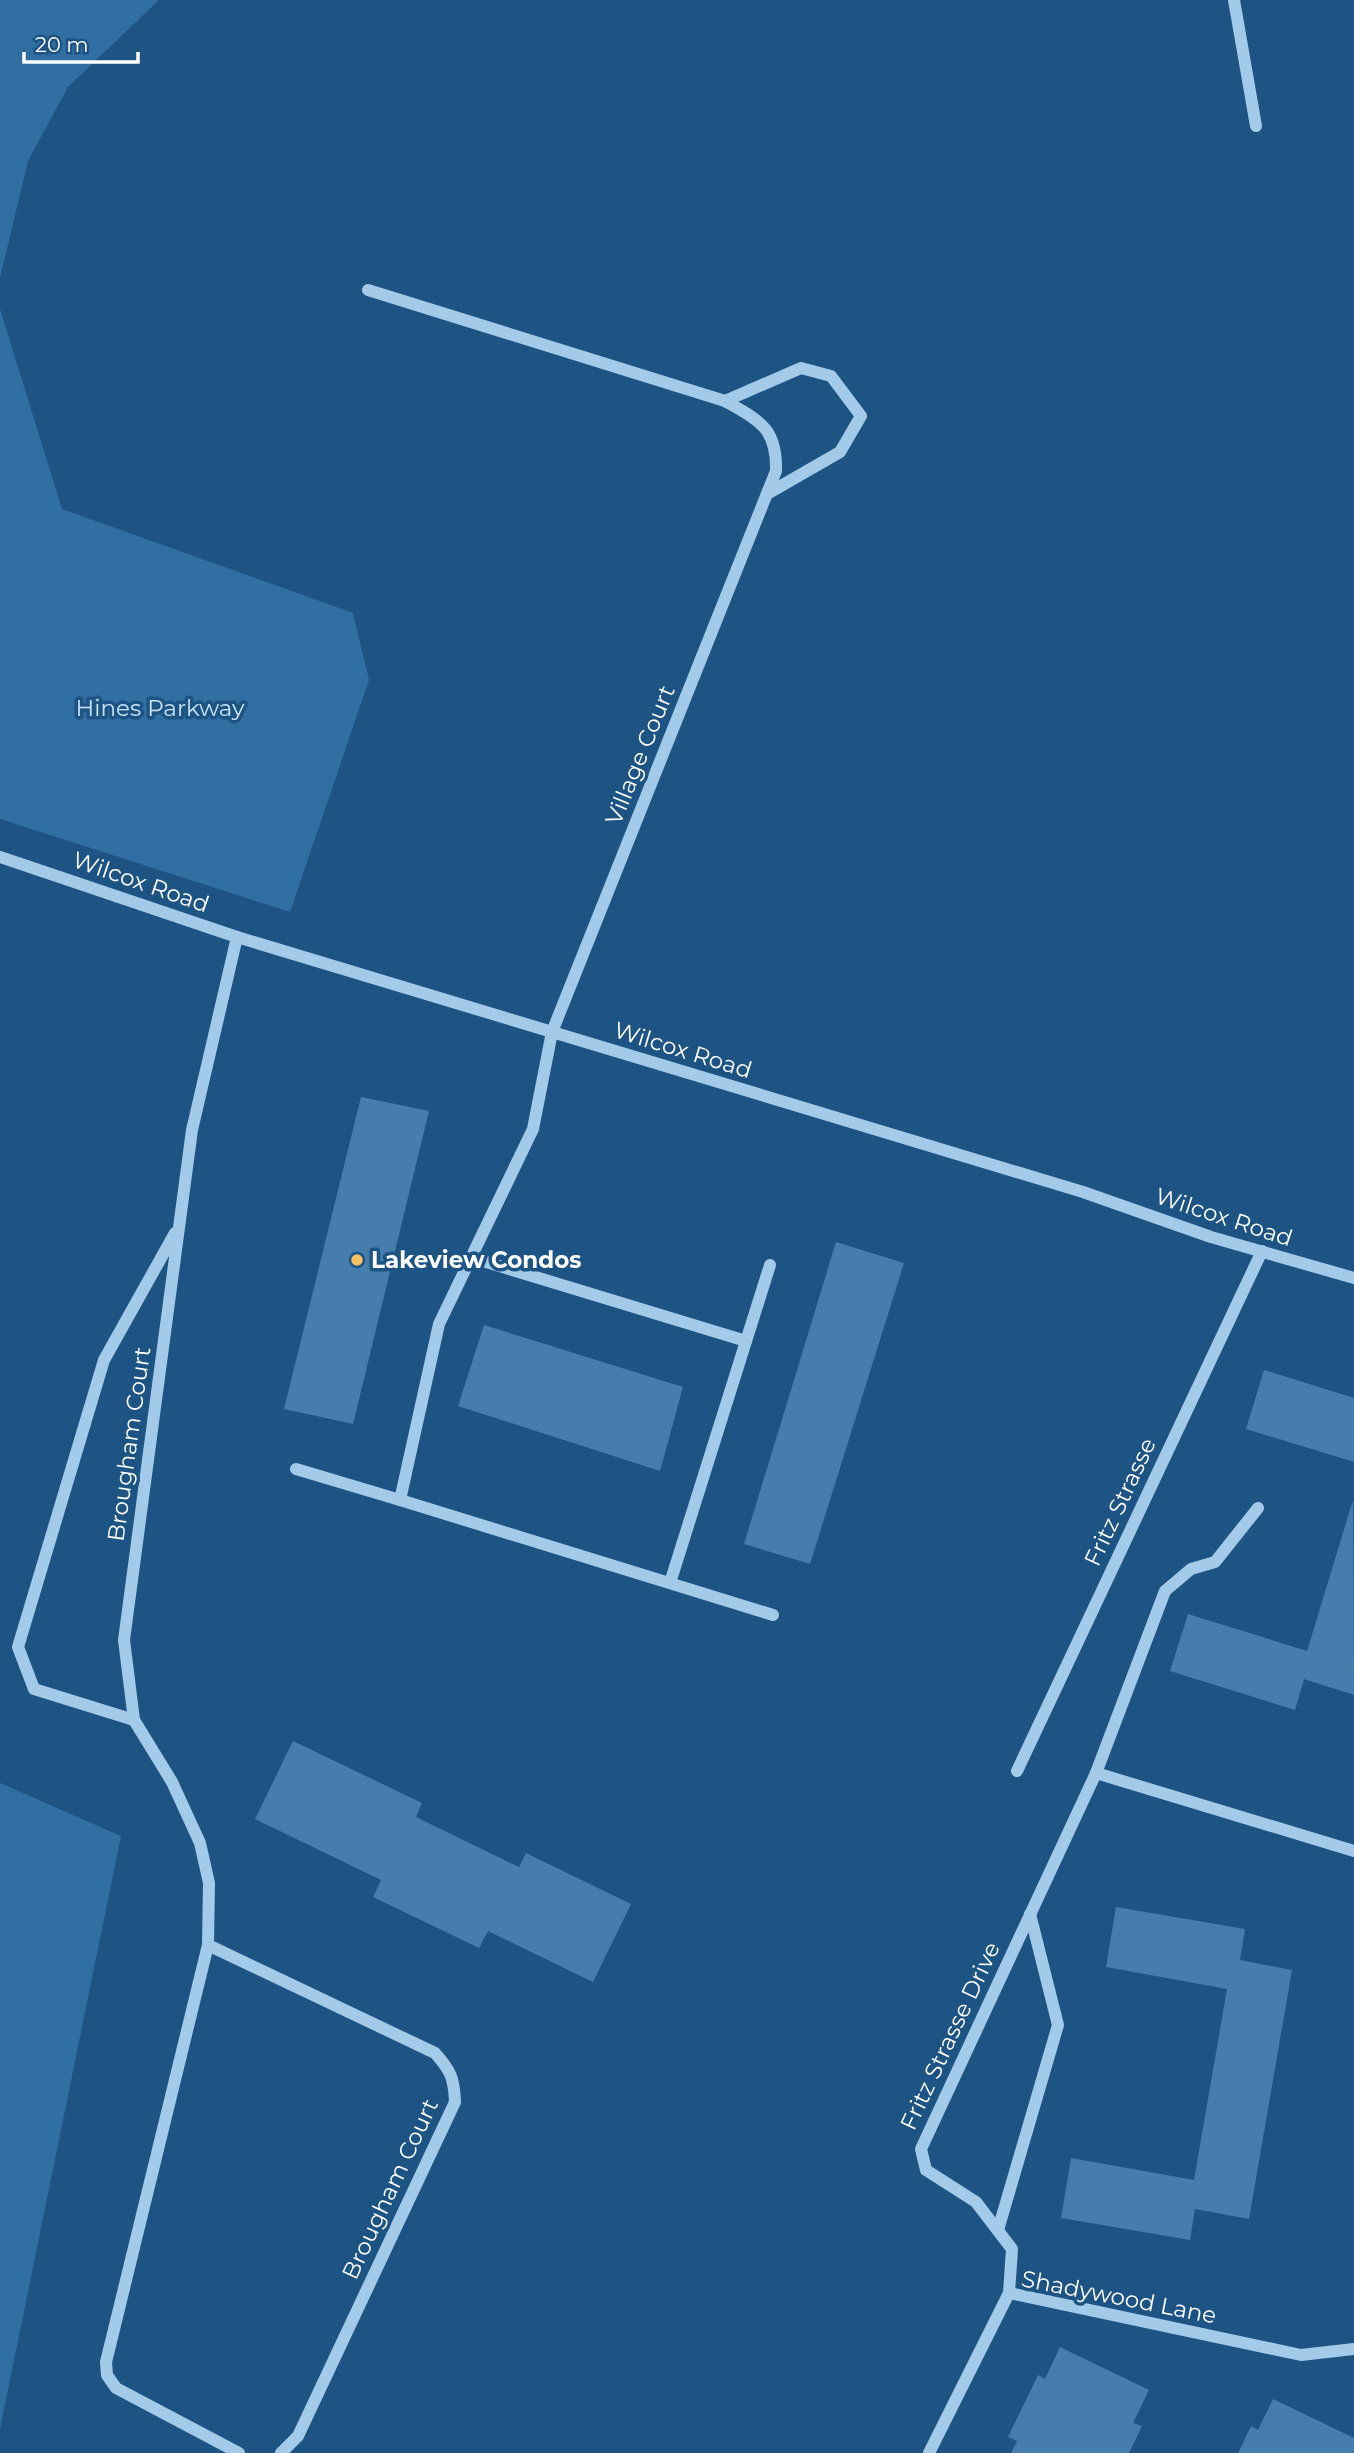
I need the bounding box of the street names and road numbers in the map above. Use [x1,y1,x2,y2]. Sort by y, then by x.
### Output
street label: Village Court [599,681,681,829]
street label: Wilcox Road [69,846,213,918]
street label: Wilcox Road [611,1016,755,1084]
street label: Wilcox Road [1152,1182,1296,1252]
street label: Brougham Court [101,1345,157,1543]
street label: Fritz Strasse [1078,1433,1162,1571]
street label: Fritz Strasse Drive [894,1937,1006,2135]
street label: Brougham Court [336,2094,444,2284]
street label: Shadywood Lane [1019,2264,1219,2330]

